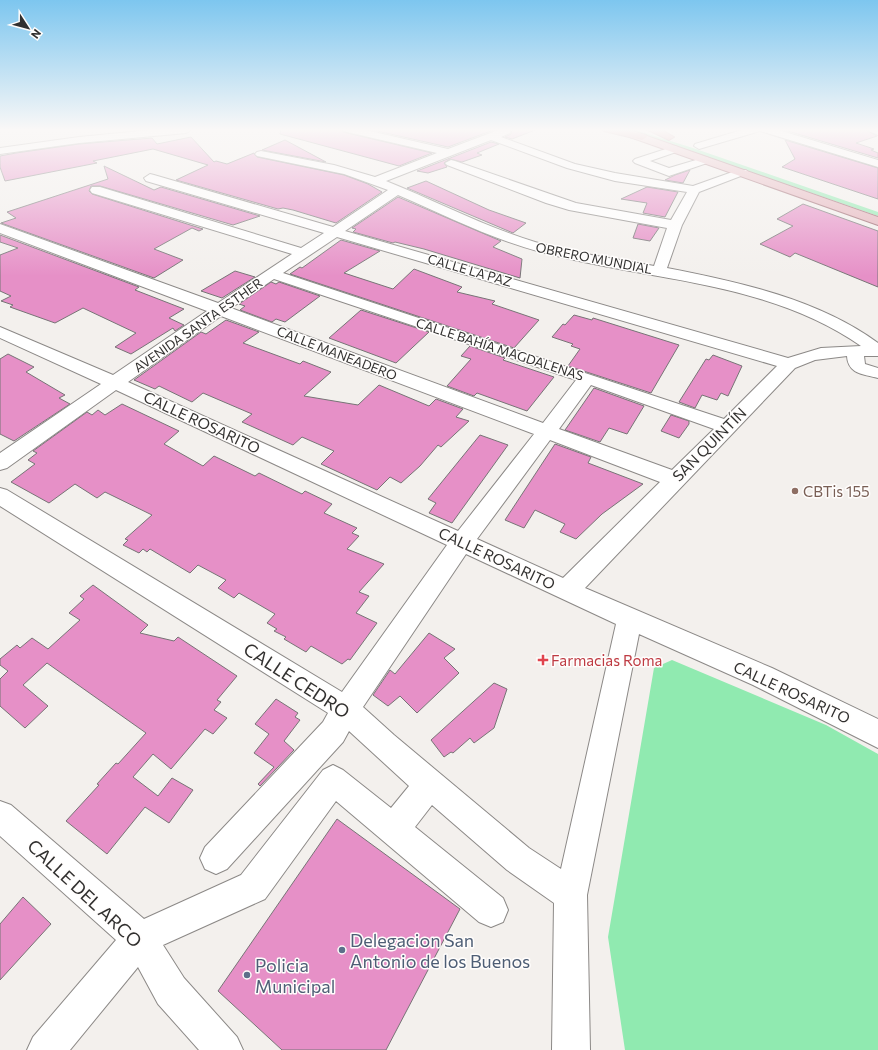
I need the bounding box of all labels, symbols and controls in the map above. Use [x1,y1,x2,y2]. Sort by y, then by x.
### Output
north arrow [8,8,48,48]
text: N [29,27,44,41]
street label: OBRERO MUNDIAL [534,239,654,277]
street label: CALLE LA PAZ [426,250,514,290]
street label: AVENIDA SANTA ESTHER [131,274,266,376]
street label: CALLE BAHÍA MAGDALENAS [414,313,587,384]
street label: CALLE MANEADERO [275,323,399,383]
street label: CALLE ROSARITO [141,387,263,457]
street label: SAN QUINTÍN [668,403,750,485]
place label: CBTis 155 [803,482,870,500]
marker: CBTis 155 [790,486,800,496]
street label: CALLE ROSARITO [436,523,558,593]
street label: CALLE CEDRO [240,637,354,723]
place label: Farmacias Roma [551,651,662,669]
marker: Farmacias Roma [538,655,548,665]
street label: CALLE ROSARITO [731,657,853,727]
street label: CALLE DEL ARCO [23,834,147,952]
place label: Delegacion San Antonio de los Buenos [350,929,530,972]
marker: Delegacion San Antonio de los Buenos [337,945,347,955]
place label: Policia Municipal [255,954,335,997]
marker: Policia Municipal [242,970,252,980]

